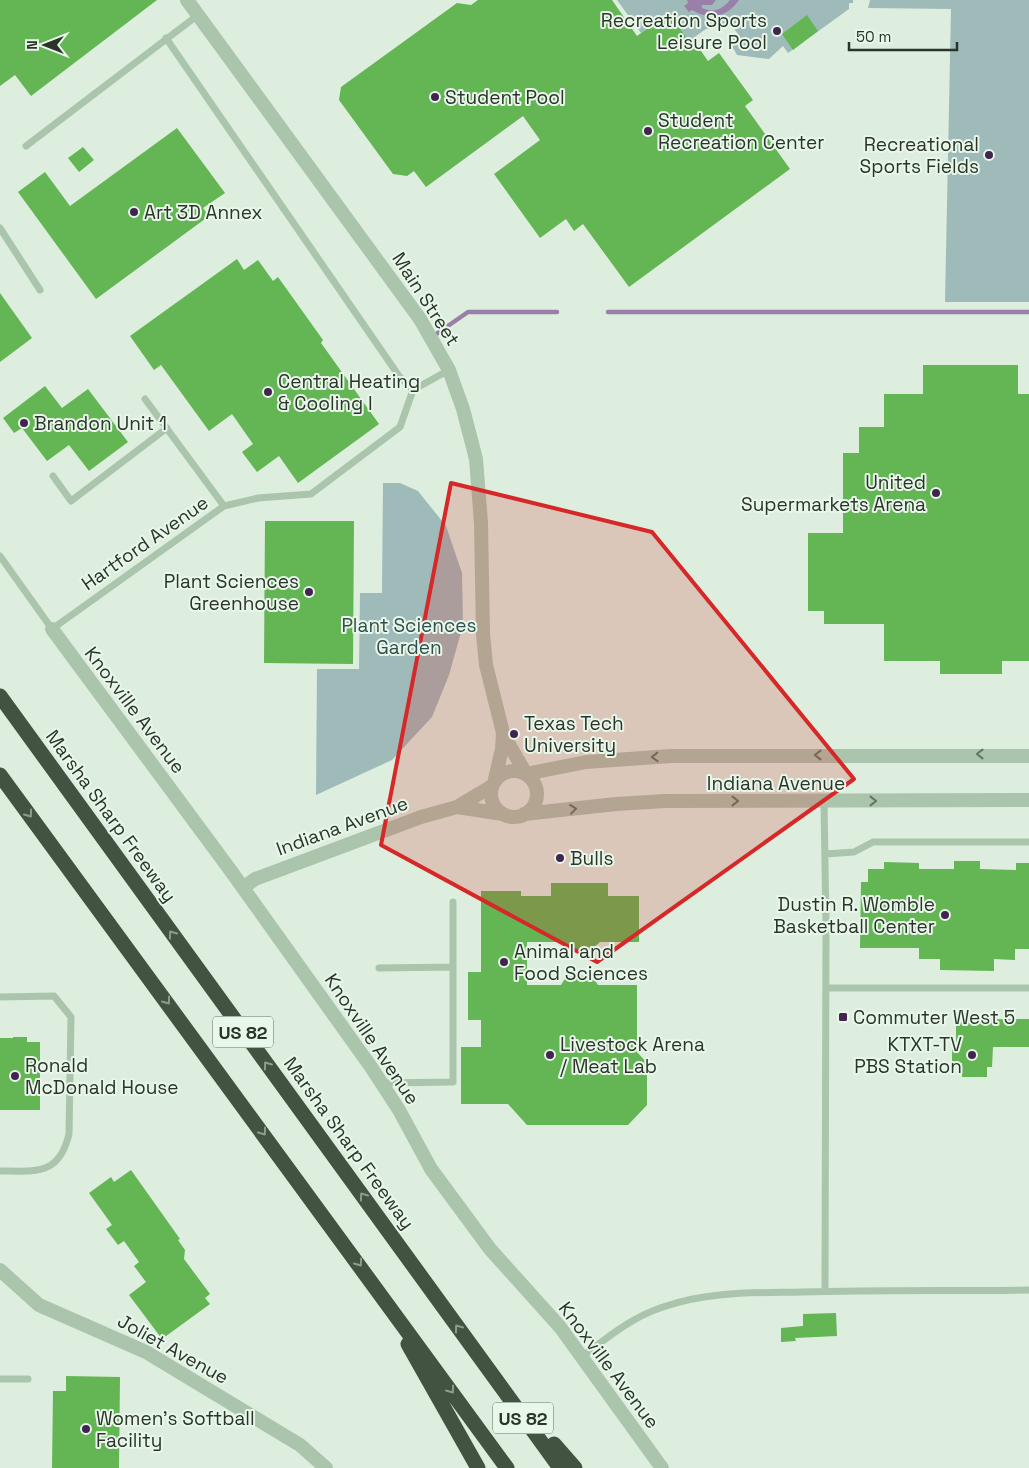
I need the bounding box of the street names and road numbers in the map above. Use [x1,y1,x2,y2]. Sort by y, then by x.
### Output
street label: Main Street [386,247,466,351]
street label: Hartford Avenue [77,490,213,596]
street label: Knoxville Avenue [79,641,191,779]
street label: Marsha Sharp Freeway [40,725,182,907]
street label: Indiana Avenue [707,771,845,796]
street label: Indiana Avenue [273,791,411,861]
street label: Knoxville Avenue [319,969,425,1109]
road number: US 82 [213,1016,273,1048]
street label: Marsha Sharp Freeway [278,1052,420,1234]
street label: Knoxville Avenue [553,1296,665,1434]
street label: Joliet Avenue [113,1308,233,1390]
road number: US 82 [493,1402,553,1434]

